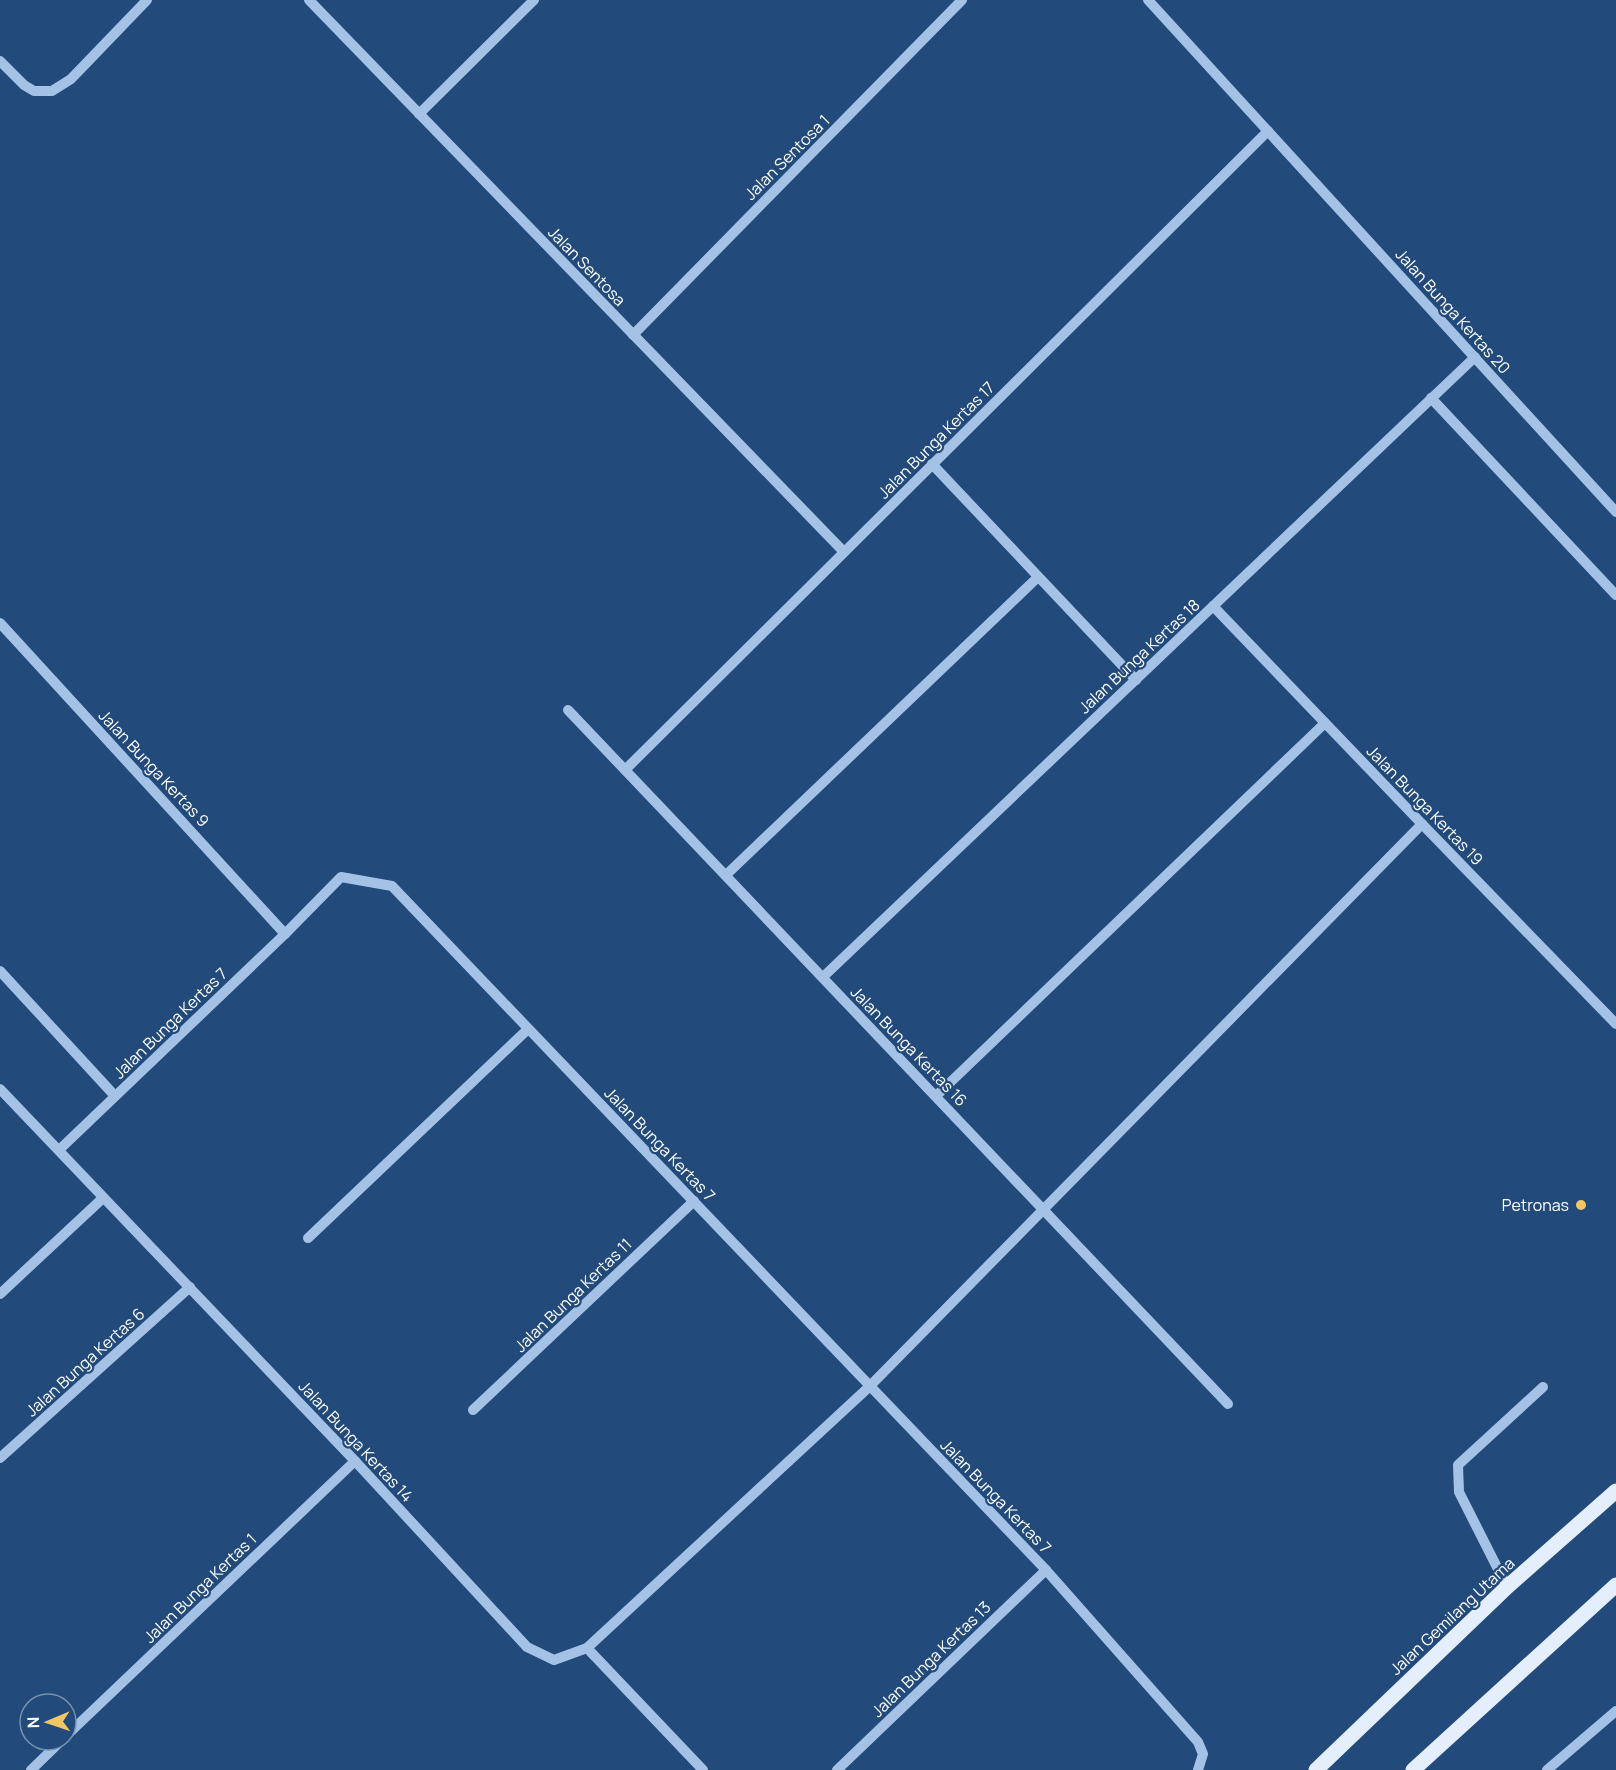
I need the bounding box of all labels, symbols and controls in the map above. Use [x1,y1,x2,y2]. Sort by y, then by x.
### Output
street label: Jalan Sentosa 1 [740,110,834,204]
street label: Jalan Sentosa [543,221,631,311]
street label: Jalan Bunga Kertas 20 [1391,244,1515,378]
street label: Jalan Bunga Kertas 17 [873,377,999,503]
street label: Jalan Bunga Kertas 18 [1074,594,1204,718]
street label: Jalan Bunga Kertas 9 [94,705,214,831]
street label: Jalan Bunga Kertas 19 [1362,740,1488,870]
street label: Jalan Bunga Kertas 7 [108,963,232,1083]
street label: Jalan Bunga Kertas 16 [846,981,972,1111]
street label: Jalan Bunga Kertas 7 [600,1082,720,1206]
place label: Petronas [1502,1194,1569,1216]
marker: Petronas [1574,1198,1588,1212]
street label: Jalan Bunga Kertas 11 [509,1233,637,1357]
street label: Jalan Bunga Kertas 6 [21,1303,149,1421]
street label: Jalan Bunga Kertas 14 [294,1376,418,1506]
street label: Jalan Bunga Kertas 7 [936,1434,1056,1558]
street label: Jalan Bunga Kertas 1 [139,1528,261,1648]
street label: Jalan Gemilang Utama [1385,1552,1519,1680]
street label: Jalan Bunga Kertas 13 [867,1596,995,1722]
north arrow [18,1692,78,1752]
text: N [22,1716,44,1729]

